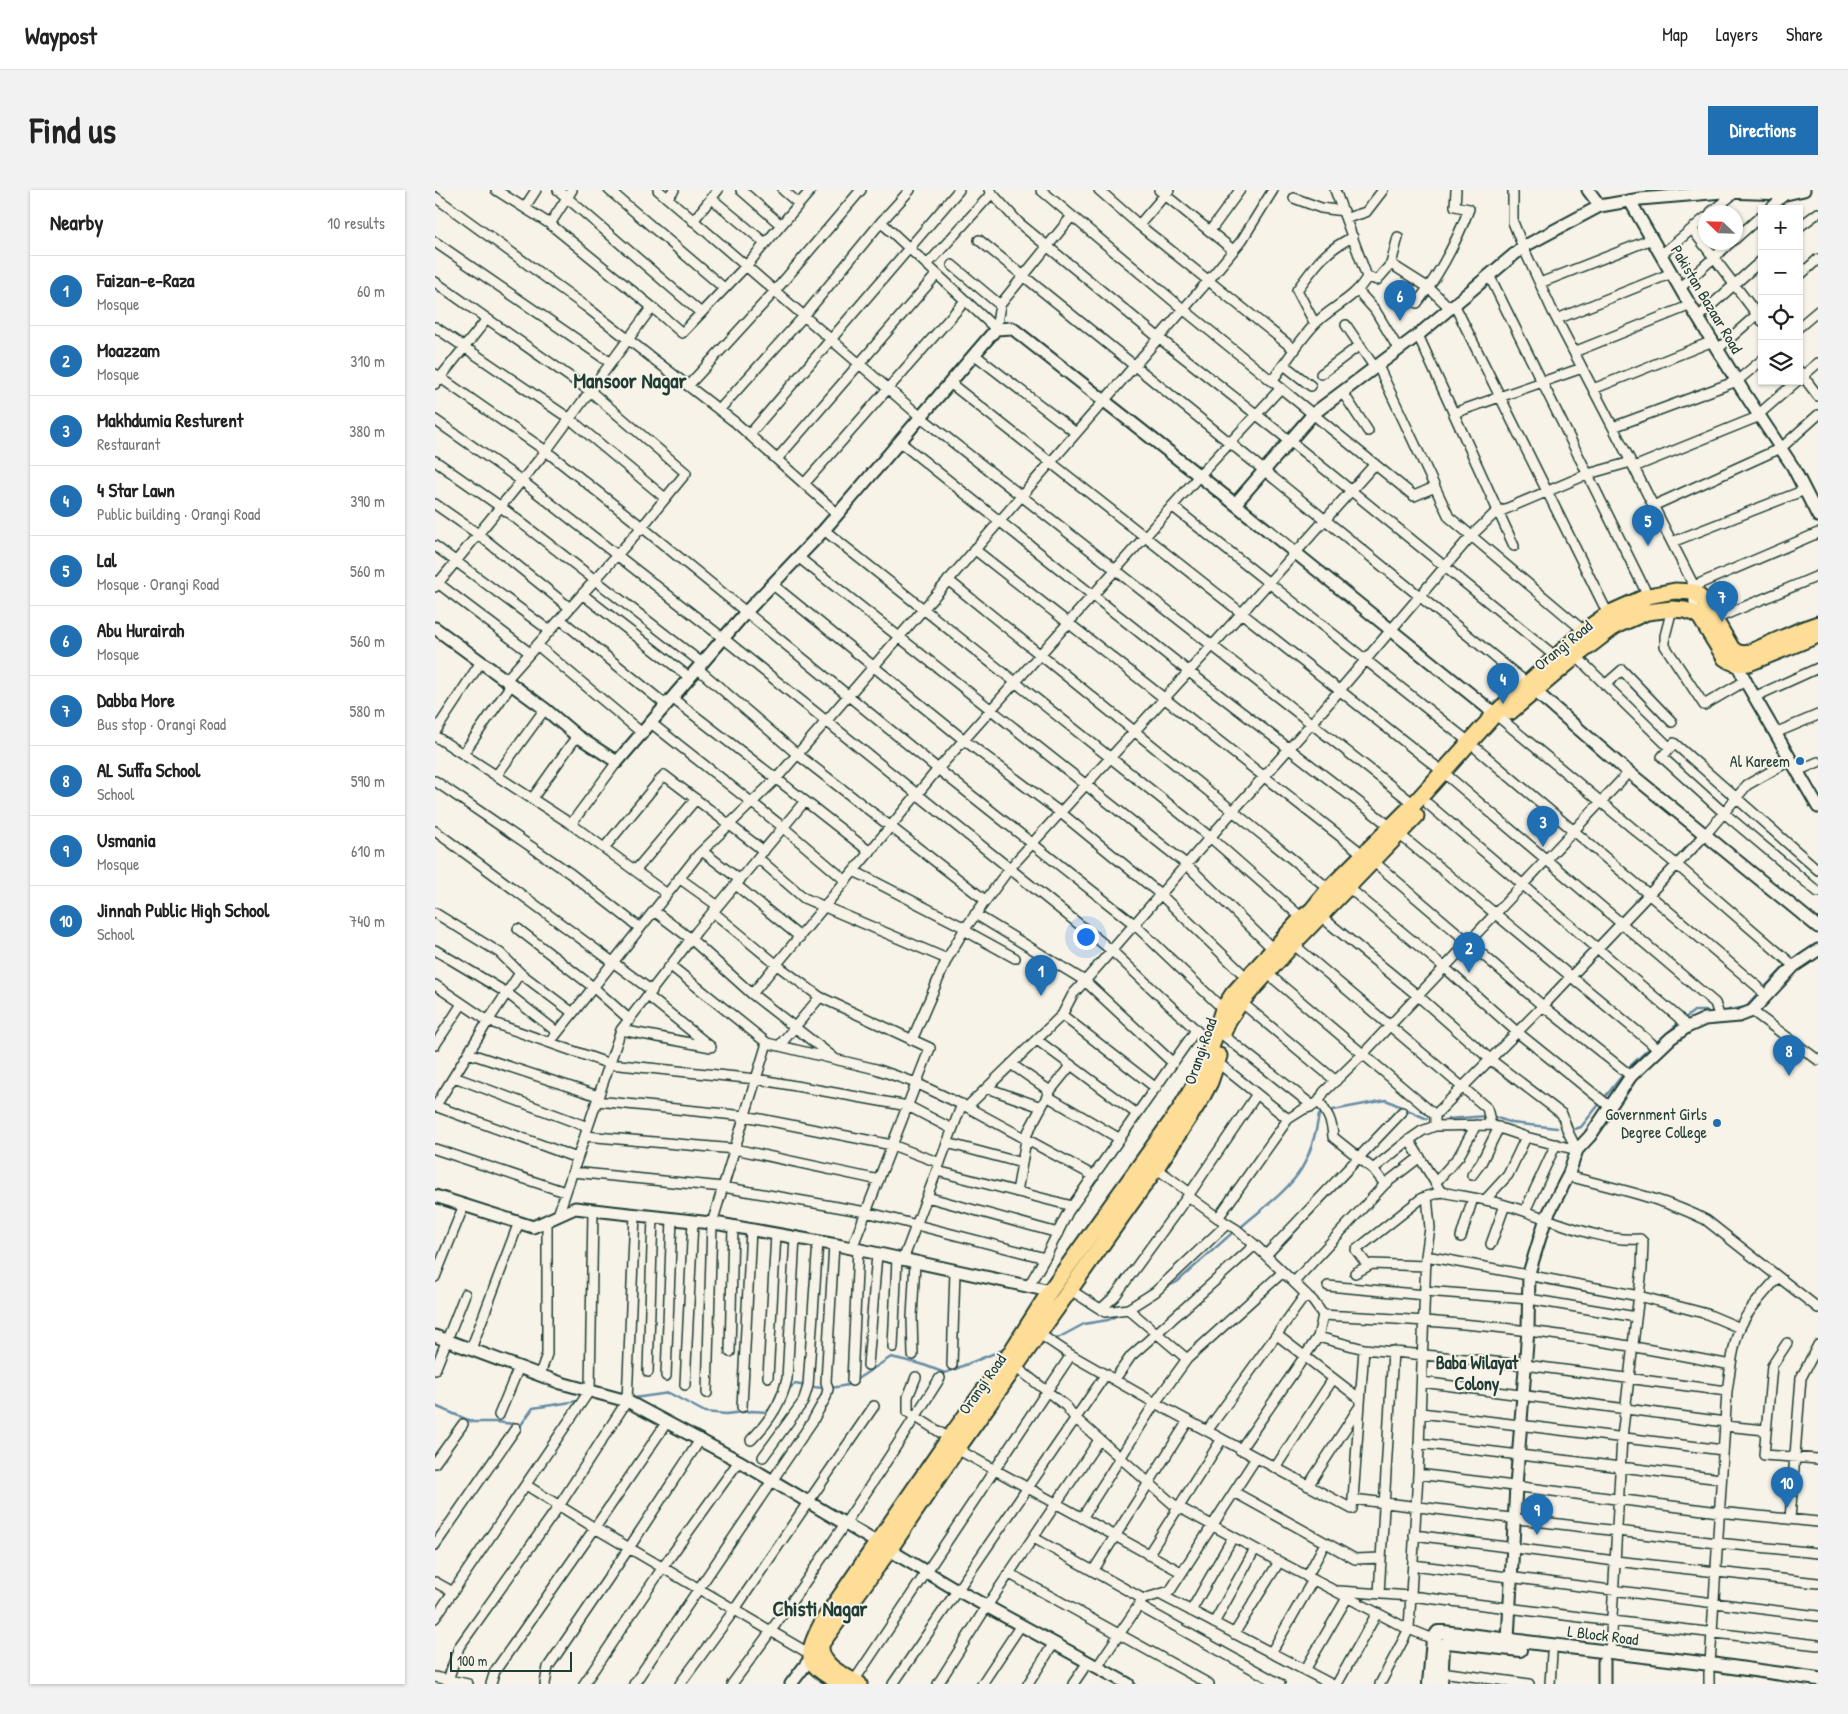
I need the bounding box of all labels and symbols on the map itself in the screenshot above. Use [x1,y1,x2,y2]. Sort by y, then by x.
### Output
north arrow [1698,205,1743,250]
street label: Pakistan Bazaar Road [1666,241,1748,357]
pin: 6 [1384,280,1416,321]
district label: Mansoor Nagar [573,366,688,396]
pin: 5 [1632,505,1664,546]
pin: 7 [1706,581,1738,622]
street label: Orangi Road [1529,615,1597,675]
pin: 4 [1487,663,1519,704]
place label: Al Kareem [1730,750,1790,772]
marker: Al Kareem [1794,755,1806,767]
pin: 3 [1527,806,1559,847]
your location [1073,924,1099,950]
pin: 2 [1453,932,1485,973]
pin: 1 [1025,955,1057,996]
street label: Orangi Road [1178,1015,1222,1087]
pin: 8 [1773,1035,1805,1076]
place label: Government Girls Degree College [1605,1103,1708,1143]
marker: Government Girls Degree College [1711,1117,1723,1129]
street label: Orangi Road [953,1349,1011,1419]
district label: Baba Wilayat Colony [1436,1350,1519,1397]
pin: 10 [1771,1467,1803,1508]
pin: 9 [1521,1494,1553,1535]
district label: Chisti Nagar [773,1594,868,1624]
street label: L Block Road [1566,1620,1640,1650]
scale bar [450,1649,573,1672]

